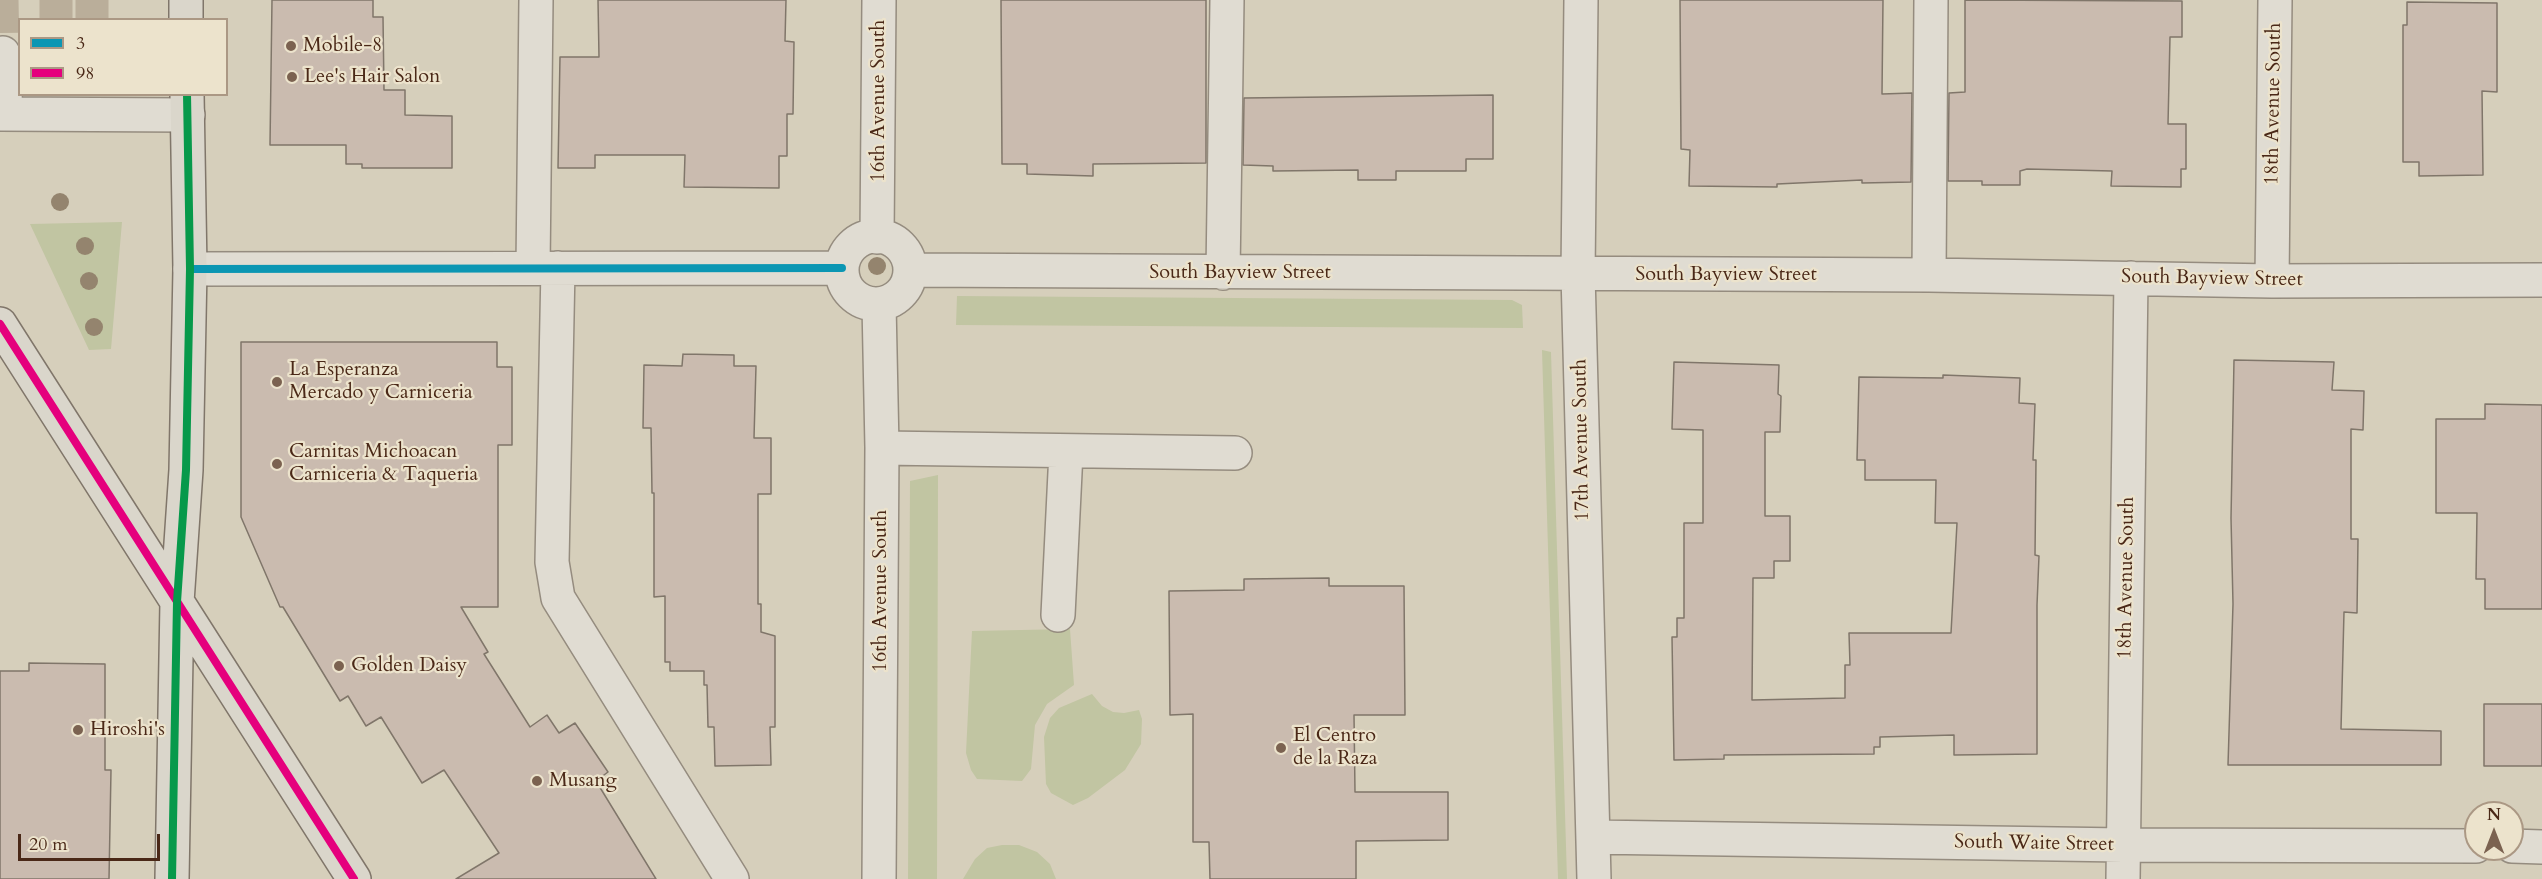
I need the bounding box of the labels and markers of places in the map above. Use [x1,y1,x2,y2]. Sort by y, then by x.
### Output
place label: Mobile-8 [303,34,382,58]
marker: Mobile-8 [284,39,298,53]
place label: Lee's Hair Salon [304,65,440,89]
marker: Lee's Hair Salon [285,70,299,84]
place label: La Esperanza Mercado y Carniceria [289,358,473,405]
marker: La Esperanza Mercado y Carniceria [270,375,284,389]
place label: Carnitas Michoacan Carniceria & Taqueria [289,440,478,487]
marker: Carnitas Michoacan Carniceria & Taqueria [270,457,284,471]
place label: Golden Daisy [351,654,467,678]
marker: Golden Daisy [332,659,346,673]
place label: Hiroshi's [90,718,165,742]
marker: Hiroshi's [71,723,85,737]
place label: El Centro de la Raza [1293,724,1377,771]
marker: El Centro de la Raza [1274,741,1288,755]
place label: Musang [549,769,617,793]
marker: Musang [530,774,544,788]

